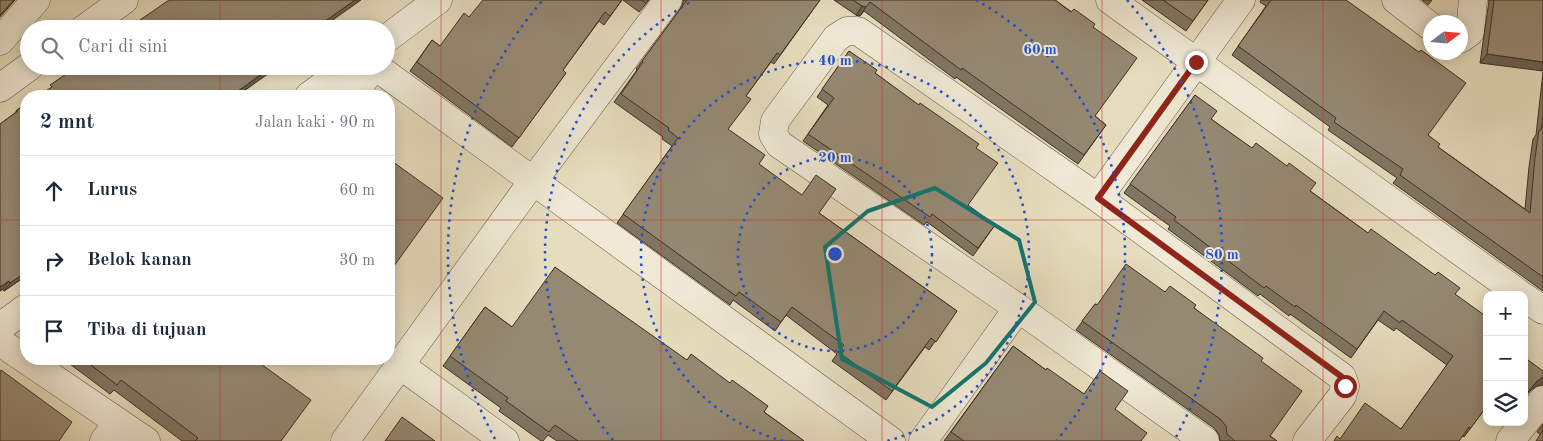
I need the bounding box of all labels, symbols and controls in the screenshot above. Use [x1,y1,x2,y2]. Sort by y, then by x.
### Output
north arrow [1423,15,1468,60]
search box [20,20,395,75]
icon: search [38,34,66,62]
text: Cari di sini [78,38,168,57]
text: 60 m [1023,43,1057,58]
route end [1185,51,1208,74]
text: 40 m [818,54,852,69]
text: 2 mnt [40,112,94,133]
text: Jalan kaki · 90 m [255,115,375,131]
text: 20 m [818,151,852,166]
icon: ahead [40,177,68,205]
text: Lurus [87,181,137,200]
text: 60 m [339,183,375,199]
centre of rings [826,245,844,263]
icon: right [40,247,68,275]
text: 80 m [1205,248,1239,263]
text: Belok kanan [87,251,192,270]
text: 30 m [339,253,375,269]
map controls [1483,291,1528,426]
button: + [1483,291,1528,336]
icon: arrive [40,317,68,345]
text: Tiba di tujuan [87,321,207,340]
button: − [1483,336,1528,381]
route start [1334,375,1357,398]
button: layers [1483,381,1528,426]

